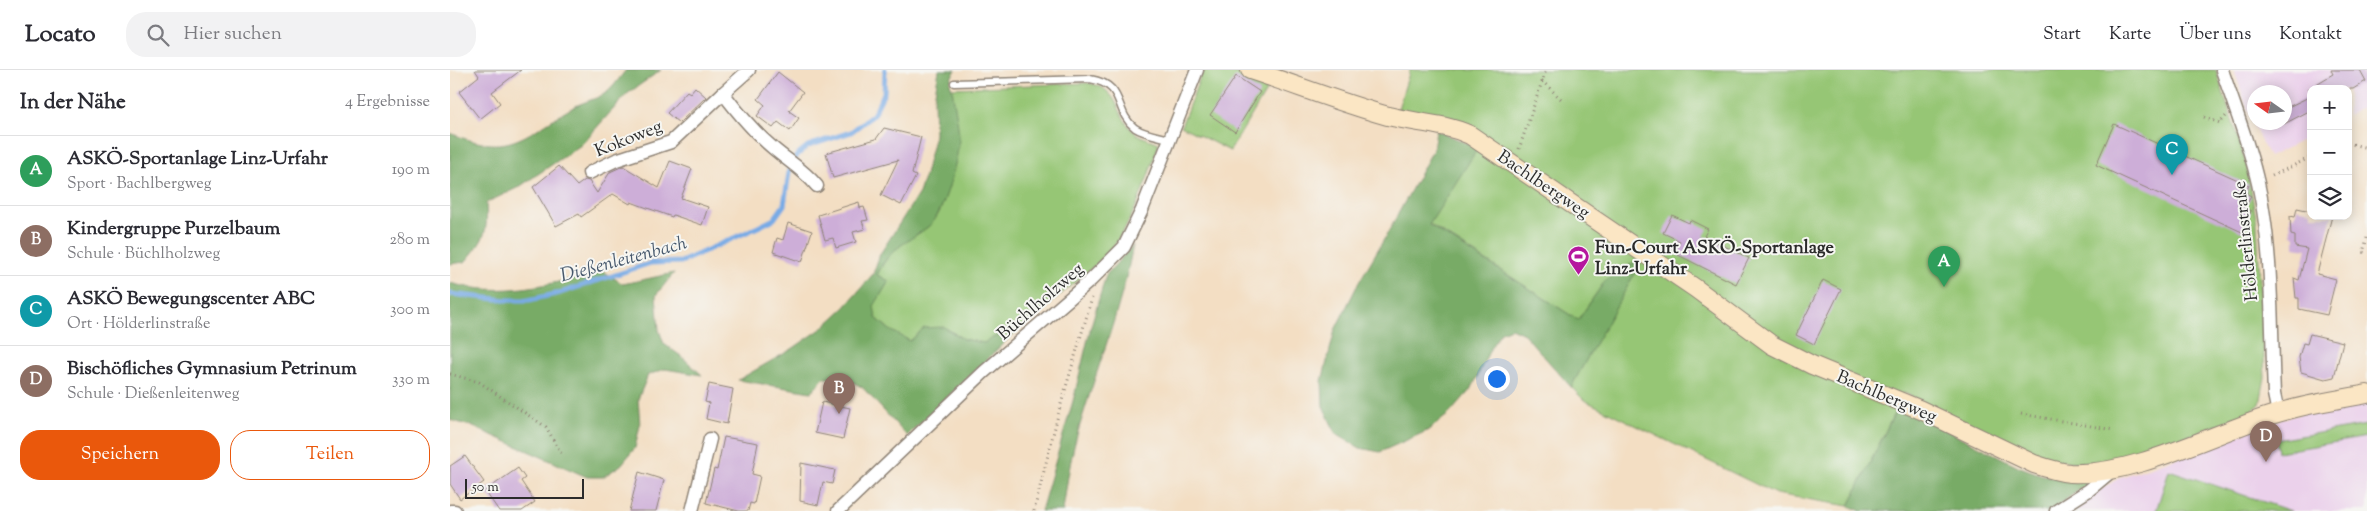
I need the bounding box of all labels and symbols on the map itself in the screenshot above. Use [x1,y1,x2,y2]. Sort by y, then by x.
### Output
north arrow [2247,85,2292,130]
street label: Kokoweg [591,114,667,165]
pin: C [2156,134,2188,175]
street label: Bachlbergweg [1491,145,1595,226]
street label: Hölderlinstraße [2228,179,2266,302]
water label: Dießenleitenbach [557,230,691,290]
place label: Fun-Court ASKÖ-Sportanlage Linz-Urfahr [1595,235,1835,283]
sports icon: Fun-Court ASKÖ-Sportanlage Linz-Urfahr [1567,245,1591,276]
pin: A [1928,246,1960,287]
street label: Büchlholzweg [992,257,1091,348]
street label: Bachlbergweg [1832,365,1941,431]
your location [1484,366,1510,392]
pin: B [823,373,855,414]
pin: D [2250,421,2282,462]
scale bar [465,476,584,499]

